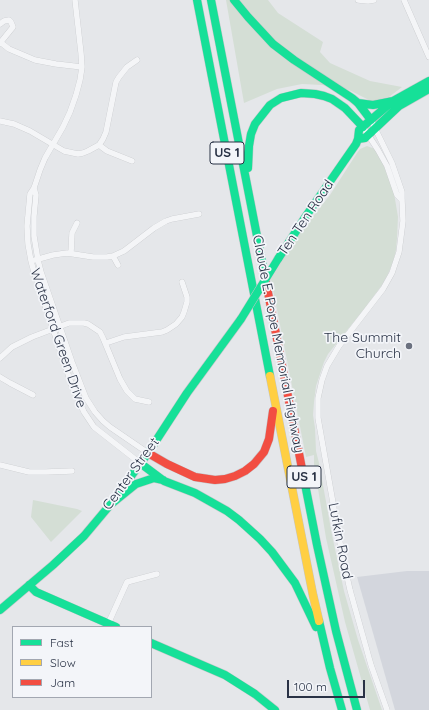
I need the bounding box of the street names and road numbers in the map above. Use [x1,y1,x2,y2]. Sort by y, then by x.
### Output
road number: US 1 [210,142,244,164]
street label: Ten Ten Road [274,177,338,259]
street label: Claude E. Pope Memorial Highway [249,234,307,454]
street label: Waterford Green Drive [26,266,90,410]
street label: Center Street [99,435,163,513]
road number: US 1 [287,466,321,488]
street label: Lufkin Road [324,501,356,581]

